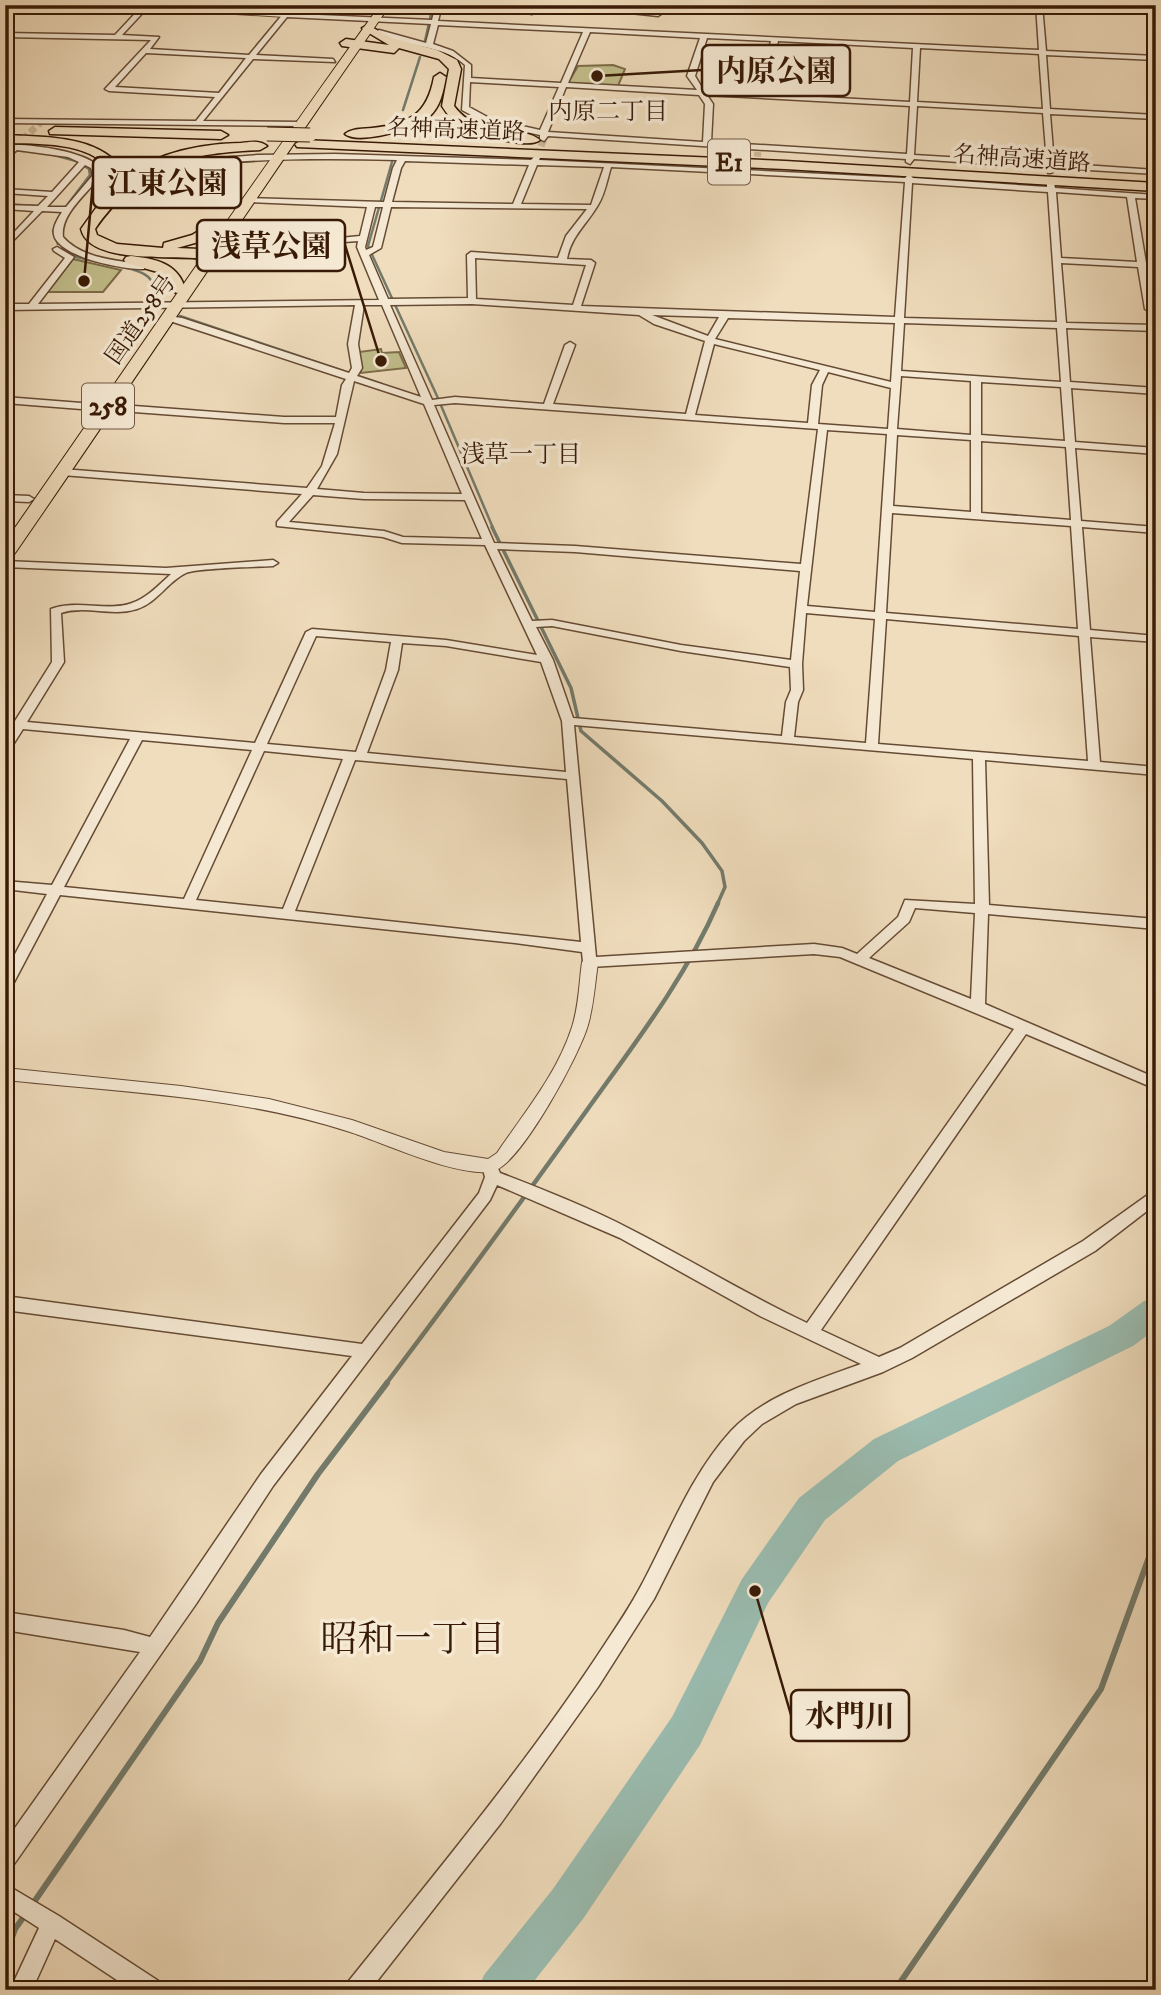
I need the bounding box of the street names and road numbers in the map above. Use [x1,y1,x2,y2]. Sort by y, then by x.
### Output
street label: 名神高速道路 [386,114,525,147]
road number: E1 [708,140,750,184]
street label: 名神高速道路 [952,140,1092,179]
street label: 国道258号 [100,269,183,370]
road number: 258 [82,384,134,428]

